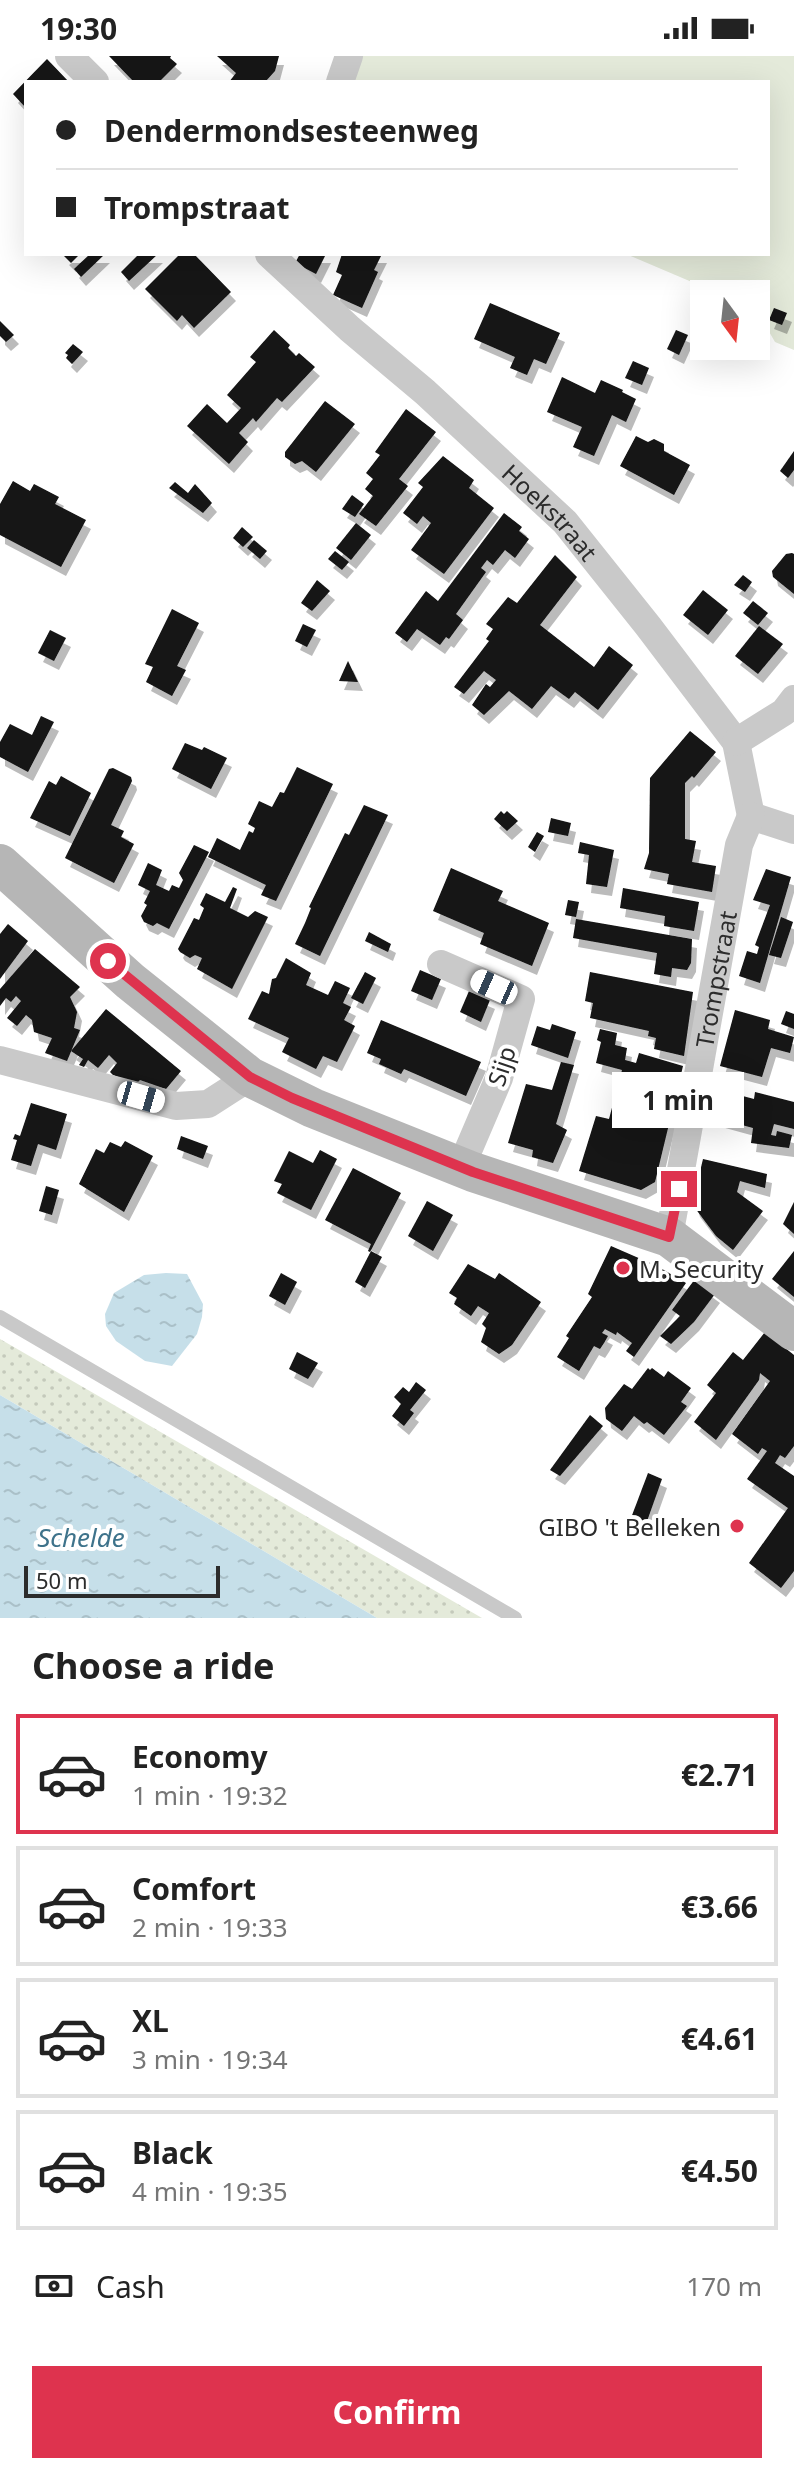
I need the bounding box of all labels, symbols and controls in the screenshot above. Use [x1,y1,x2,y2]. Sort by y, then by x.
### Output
text: 19:30 [40,8,117,49]
text: Dendermondsesteenweg [104,110,479,151]
text: Trompstraat [104,187,289,228]
north arrow [690,280,770,360]
map controls [690,280,770,360]
street label: Hoekstraat [496,456,606,567]
street label: Trompstraat [687,908,744,1050]
route start [90,943,126,979]
car [467,966,521,1008]
street label: Sijp [479,1042,523,1090]
callout: 1 min [613,1073,745,1129]
car [115,1079,167,1115]
text: 1 min [642,1082,714,1118]
route end [661,1171,697,1207]
place label: M. Security [639,1252,764,1285]
marker: M. Security [614,1259,632,1277]
place label: GIBO 't Belleken [538,1510,721,1543]
marker: GIBO 't Belleken [728,1517,746,1535]
water label: Schelde [37,1519,125,1555]
scale bar [24,1562,220,1598]
text: 50 m [36,1565,87,1595]
text: Choose a ride [32,1641,274,1690]
text: Economy [132,1736,268,1777]
icon: car [36,1738,108,1810]
text: €2.71 [681,1754,758,1795]
text: 1 min · 19:32 [132,1777,288,1813]
text: Comfort [132,1868,256,1909]
icon: car [36,1870,108,1942]
text: €3.66 [681,1886,758,1927]
text: 2 min · 19:33 [132,1909,288,1945]
text: XL [132,2000,169,2041]
icon: car [36,2002,108,2074]
text: €4.61 [681,2018,758,2059]
text: 3 min · 19:34 [132,2041,288,2077]
text: Black [132,2132,213,2173]
icon: car [36,2134,108,2206]
text: €4.50 [681,2150,758,2191]
text: 4 min · 19:35 [132,2173,288,2209]
icon: cash [32,2264,76,2308]
text: Cash [96,2266,165,2307]
text: 170 m [686,2268,762,2304]
button: Confirm [32,2366,762,2458]

